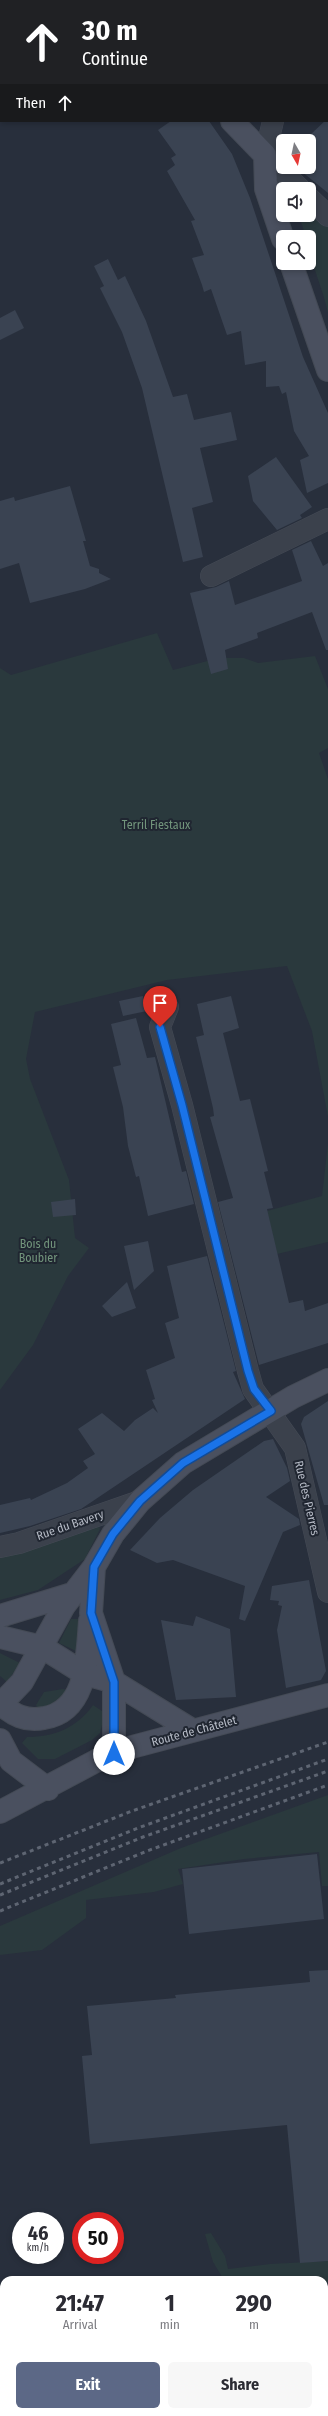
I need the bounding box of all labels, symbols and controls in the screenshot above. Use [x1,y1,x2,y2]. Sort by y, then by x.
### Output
text: 30 m [82,14,138,47]
icon: ahead [16,16,68,68]
text: Continue [82,48,148,70]
icon: ahead [54,92,76,114]
text: Then [16,94,46,112]
north arrow [276,134,316,174]
map controls [276,134,316,270]
button: sound [276,182,316,222]
button: search [276,230,316,270]
park label: Terril Fiestaux [122,818,191,832]
pin [143,986,177,1027]
icon: arrive [149,992,171,1014]
park label: Bois du Boubier [19,1237,58,1265]
street label: Rue des Pierres [292,1459,322,1537]
street label: Rue du Bavery [35,1507,106,1543]
street label: Route de Châtelet [150,1713,238,1749]
position arrow [93,1733,135,1775]
speed limit sign: 50 [72,2212,124,2264]
text: 46 [28,2221,48,2245]
text: km/h [27,2242,49,2254]
text: 21:47 [56,2289,104,2317]
text: 1 [165,2289,175,2317]
text: 290 [236,2289,272,2317]
text: Arrival [63,2317,97,2332]
text: min [160,2317,180,2332]
text: m [249,2317,259,2332]
button: Exit [16,2362,160,2408]
button: Share [168,2362,312,2408]

